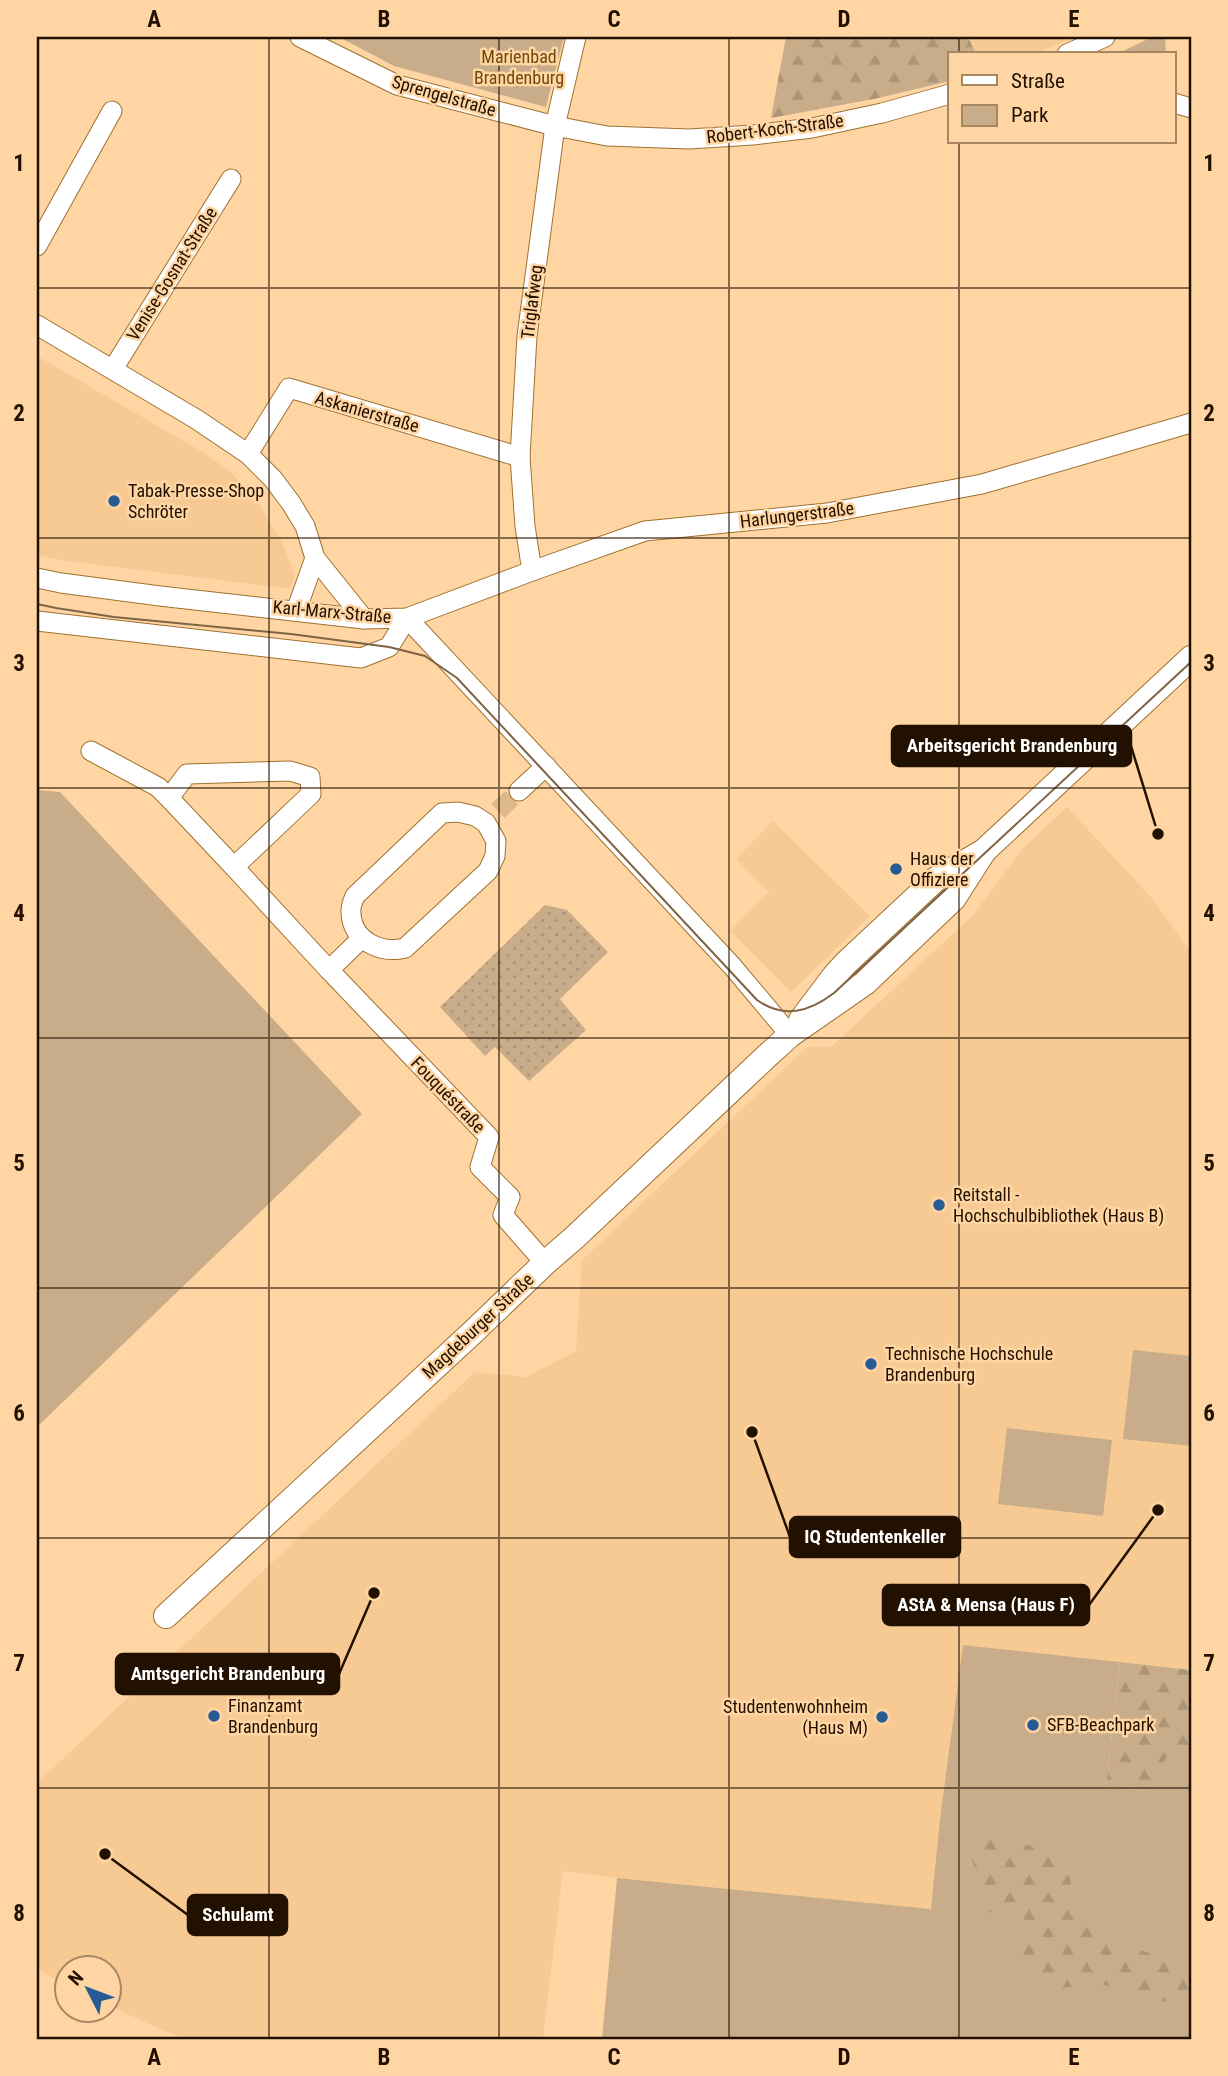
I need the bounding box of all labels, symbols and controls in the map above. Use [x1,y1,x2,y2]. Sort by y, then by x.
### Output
text: A [147,6,161,33]
text: B [378,6,390,33]
text: C [607,6,621,33]
text: D [838,6,851,33]
text: E [1068,6,1080,33]
park label: Marienbad Brandenburg [474,46,564,88]
legend [948,52,1176,144]
text: Straße [1011,69,1065,93]
street label: Sprengelstraße [390,71,499,120]
text: Park [1011,103,1049,127]
street label: Robert-Koch-Straße [705,110,845,147]
text: 1 [13,150,25,177]
text: 1 [1203,150,1215,177]
street label: Venise-Gosnat-Straße [122,203,221,344]
street label: Triglafweg [517,264,546,340]
street label: Askanierstraße [313,387,422,436]
text: 2 [13,400,25,427]
text: 2 [1203,400,1215,427]
place label: Tabak-Presse-Shop Schröter [128,480,264,522]
marker: Tabak-Presse-Shop Schröter [106,493,122,509]
street label: Harlungerstraße [739,497,855,532]
street label: Karl-Marx-Straße [272,596,392,627]
text: 3 [13,650,25,677]
text: 3 [1203,650,1215,677]
callout: Arbeitsgericht Brandenburg [892,726,1131,766]
text: Arbeitsgericht Brandenburg [907,734,1117,757]
place label: Haus der Offiziere [910,848,974,890]
marker: Haus der Offiziere [888,861,904,877]
text: 4 [13,900,25,927]
text: 4 [1203,900,1215,927]
street label: Fouquéstraße [407,1052,490,1137]
text: 5 [13,1150,25,1177]
text: 5 [1203,1150,1215,1177]
place label: Reitstall - Hochschulbibliothek (Haus B) [953,1184,1164,1227]
marker: Reitstall - Hochschulbibliothek (Haus B) [931,1197,947,1213]
street label: Magdeburger Straße [418,1269,538,1383]
place label: Technische Hochschule Brandenburg [885,1343,1053,1385]
marker: Technische Hochschule Brandenburg [863,1356,879,1372]
text: 6 [13,1400,25,1427]
text: 6 [1203,1400,1215,1427]
callout: IQ Studentenkeller [790,1517,960,1557]
text: IQ Studentenkeller [804,1525,946,1548]
callout: AStA & Mensa (Haus F) [883,1585,1089,1625]
text: AStA & Mensa (Haus F) [897,1593,1075,1616]
text: 7 [13,1650,25,1677]
text: 7 [1203,1650,1215,1677]
callout: Amtsgericht Brandenburg [116,1654,339,1694]
text: Amtsgericht Brandenburg [131,1662,325,1685]
place label: Finanzamt Brandenburg [228,1695,318,1737]
place label: Studentenwohnheim (Haus M) [723,1696,868,1739]
marker: Finanzamt Brandenburg [206,1708,222,1724]
marker: Studentenwohnheim (Haus M) [874,1709,890,1725]
place label: SFB-Beachpark [1047,1714,1154,1735]
marker: SFB-Beachpark [1025,1717,1041,1733]
callout: Schulamt [188,1895,287,1935]
text: 8 [13,1900,25,1927]
text: 8 [1203,1900,1215,1927]
text: Schulamt [202,1903,274,1926]
north arrow [52,1954,122,2024]
text: N [63,1966,88,1990]
text: A [147,2044,161,2071]
text: B [378,2044,390,2071]
text: C [607,2044,621,2071]
text: D [838,2044,851,2071]
text: E [1068,2044,1080,2071]

